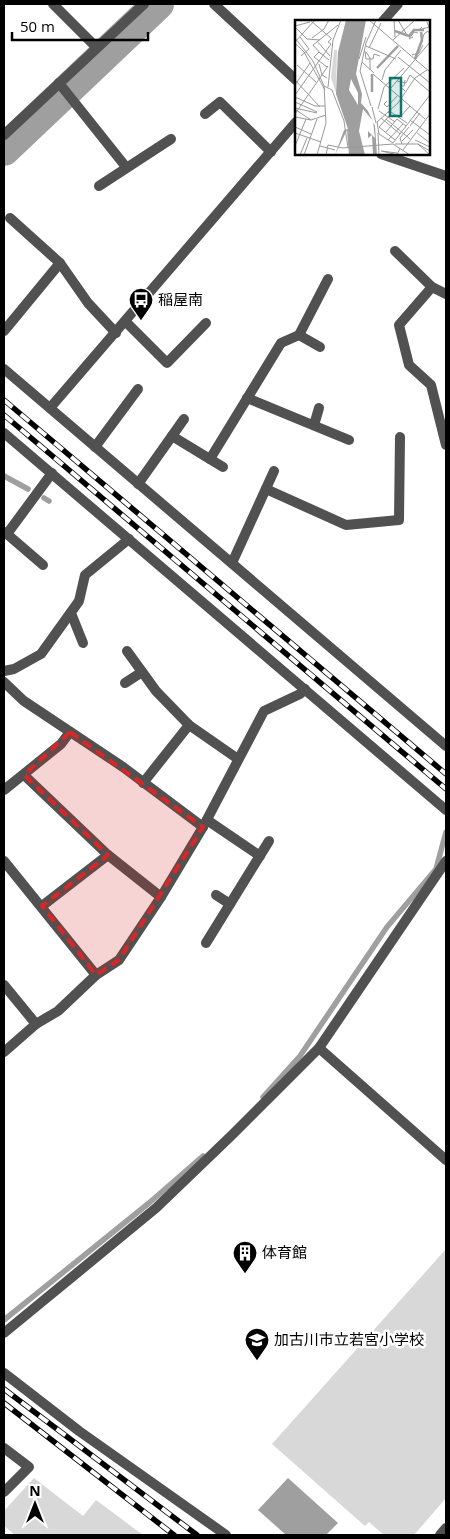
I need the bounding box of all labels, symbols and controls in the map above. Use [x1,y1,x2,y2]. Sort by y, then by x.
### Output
scale bar [12,10,149,42]
text: 50 m [20,16,55,36]
inset map [295,20,430,155]
bus stop icon: 稲屋南 [128,287,154,321]
place label: 稲屋南 [158,289,203,309]
building icon: 体育館 [232,1240,258,1274]
place label: 体育館 [262,1242,307,1262]
school or university icon: 加古川市立若宮小学校 [244,1327,270,1361]
place label: 加古川市立若宮小学校 [274,1329,424,1349]
north arrow [10,1479,60,1529]
text: N [29,1481,41,1500]

